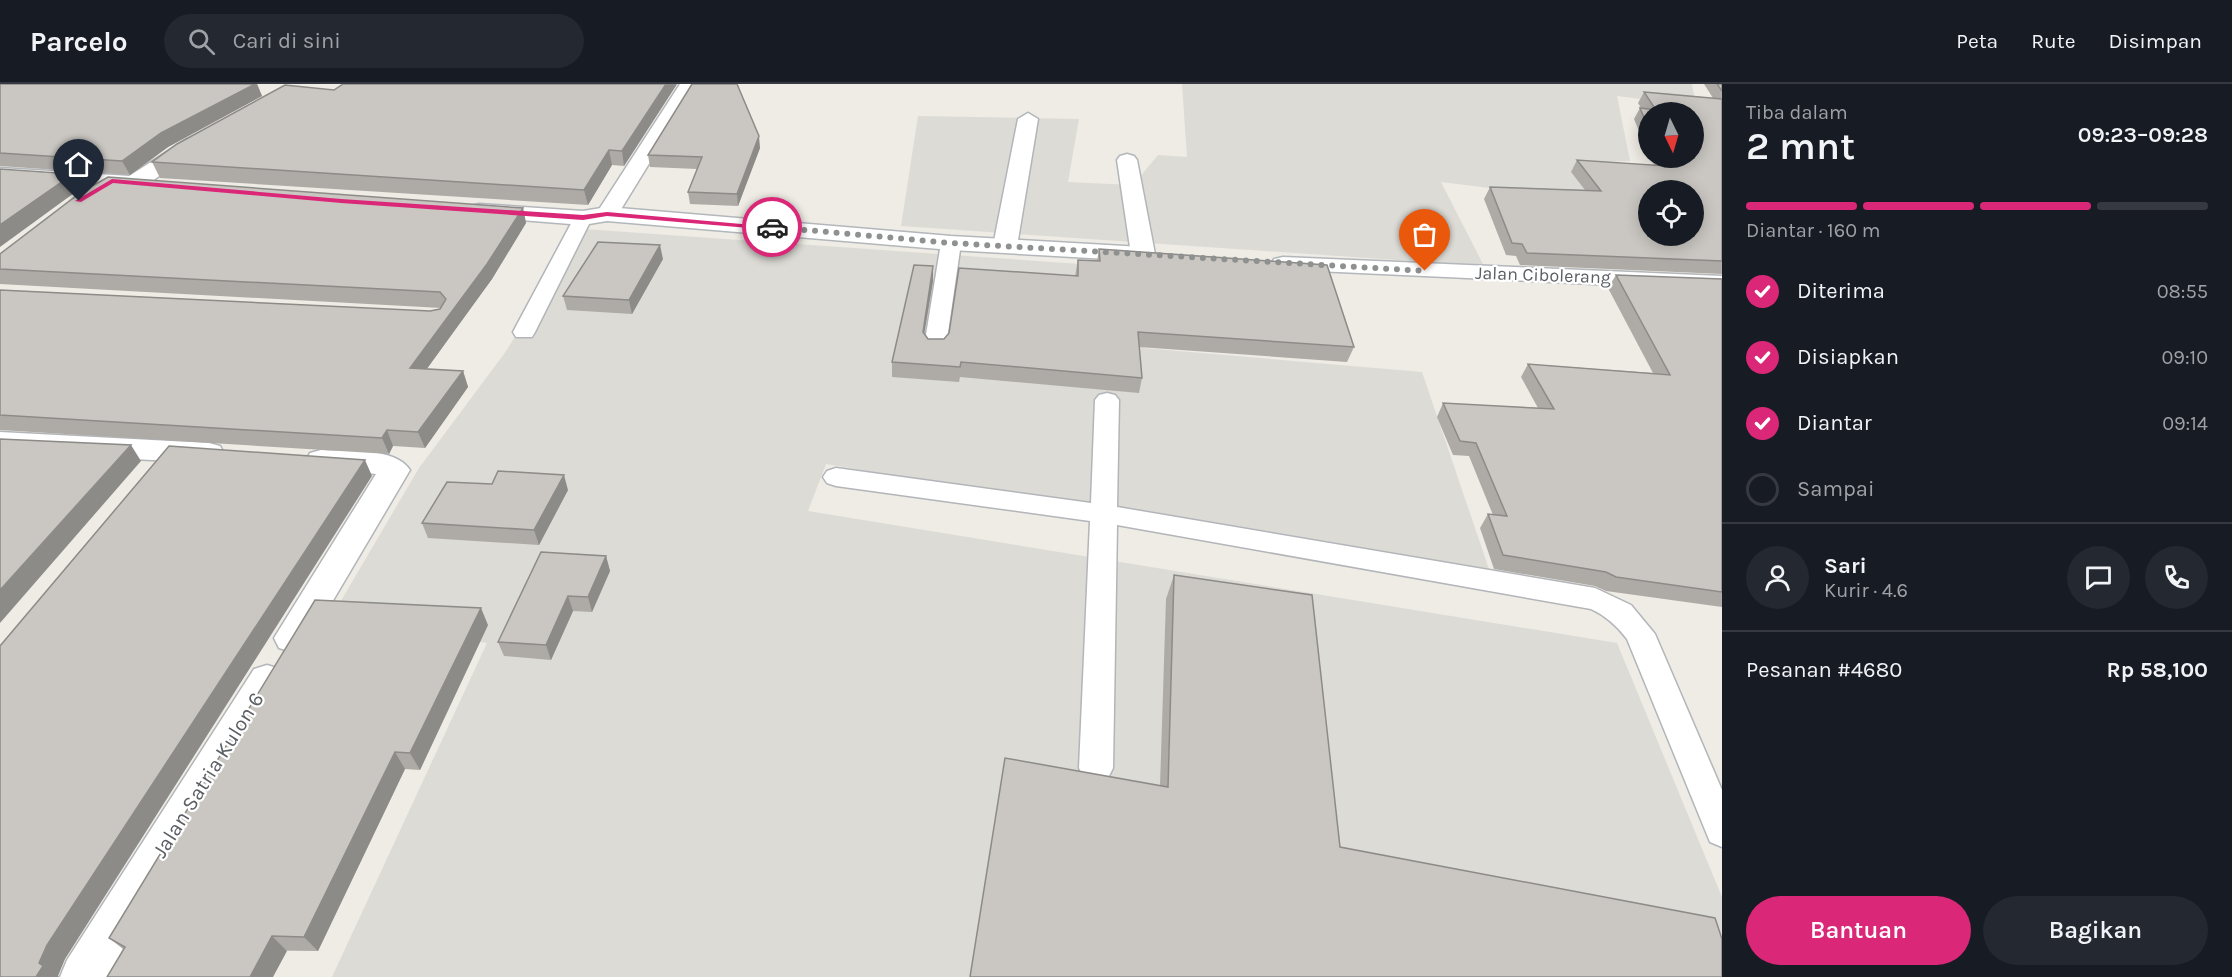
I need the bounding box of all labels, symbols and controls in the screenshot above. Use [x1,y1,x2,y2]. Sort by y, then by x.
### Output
search box [164,14,584,68]
text: Parcelo [30,25,128,58]
icon: search [185,25,218,58]
text: Cari di sini [233,28,341,54]
text: Peta [1956,29,1998,53]
text: Rute [2031,29,2075,53]
text: Disimpan [2108,29,2202,53]
text: Tiba dalam [1746,101,1848,124]
north arrow [1638,102,1704,168]
map controls [1638,102,1704,246]
text: 09:23–09:28 [2078,122,2208,148]
text: 2 mnt [1746,123,1855,169]
pin [53,139,104,201]
icon: home [62,148,95,181]
button: locate [1638,180,1704,246]
courier [742,197,802,257]
pin [1399,209,1450,271]
icon: car [756,211,789,244]
icon: bag [1408,218,1441,251]
text: Diantar · 160 m [1746,219,1880,242]
street label: Jalan Cibolerang [1475,262,1611,288]
icon: check [1746,275,1779,308]
text: Diterima [1797,278,1885,304]
text: 08:55 [2157,280,2208,303]
icon: check [1746,341,1779,374]
text: Disiapkan [1797,344,1899,370]
text: 09:10 [2161,346,2208,369]
icon: check [1746,407,1779,440]
text: Diantar [1797,410,1872,436]
text: 09:14 [2162,412,2208,435]
text: Sampai [1797,476,1875,502]
button: person [1746,546,1809,609]
button: chat [2067,546,2130,609]
button: phone [2145,546,2208,609]
text: Sari [1824,553,1867,579]
text: Kurir · 4.6 [1824,579,1908,602]
text: Pesanan #4680 [1746,657,1902,683]
text: Rp 58,100 [2107,657,2208,683]
street label: Jalan Satria Kulon 6 [147,688,269,862]
button: Bantuan [1746,896,1971,965]
button: Bagikan [1983,896,2208,965]

